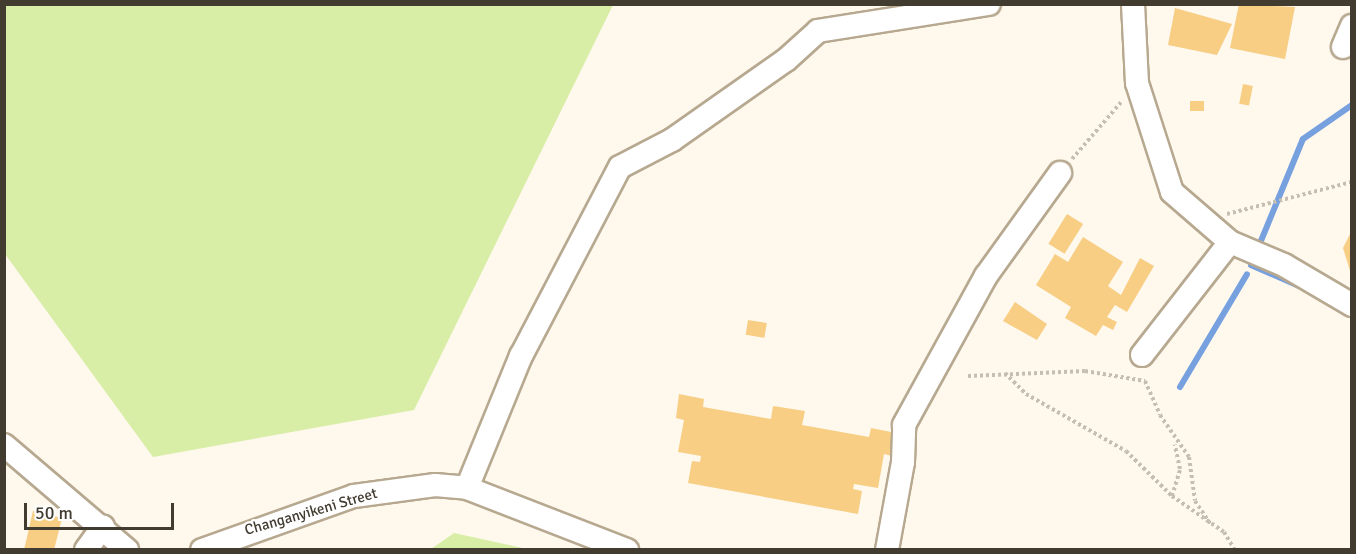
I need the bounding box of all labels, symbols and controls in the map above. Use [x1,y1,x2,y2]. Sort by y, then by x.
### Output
street label: Changanyikeni Street [243,484,379,540]
scale bar [27,491,177,529]
text: 50 m [35,502,73,524]

